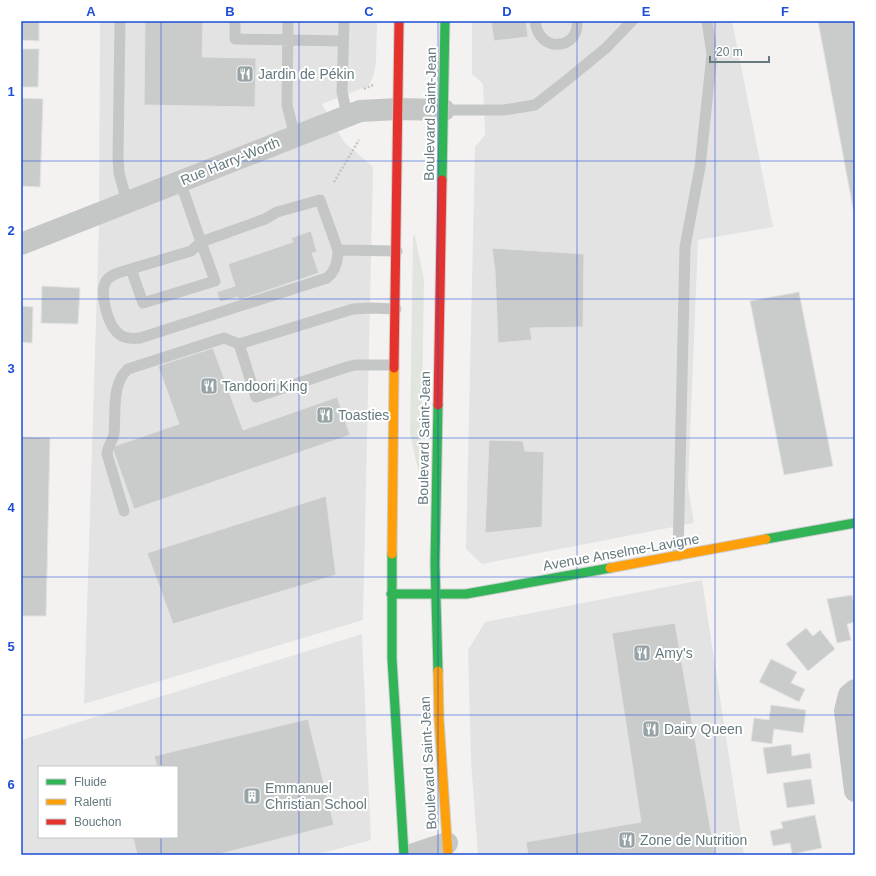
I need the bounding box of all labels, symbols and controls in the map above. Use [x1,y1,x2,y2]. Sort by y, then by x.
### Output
text: A [86,4,96,19]
text: B [225,4,235,19]
text: C [364,4,374,19]
text: D [502,4,512,19]
text: E [642,4,651,19]
text: F [781,4,789,19]
scale bar [710,38,769,64]
text: 20 m [716,45,743,59]
street label: Boulevard Saint-Jean [421,47,439,181]
restaurant icon: Jardin de Pékin [235,64,255,84]
place label: Jardin de Pékin [258,66,355,82]
text: 1 [7,84,15,99]
street label: Rue Harry-Worth [178,134,282,188]
text: 2 [7,223,15,238]
text: 3 [7,361,15,376]
street label: Boulevard Saint-Jean [415,371,433,505]
restaurant icon: Tandoori King [199,376,219,396]
place label: Tandoori King [222,378,308,394]
restaurant icon: Toasties [315,405,335,425]
place label: Toasties [338,407,389,423]
text: 4 [7,500,15,515]
street label: Avenue Anselme-Lavigne [542,530,701,574]
text: 5 [7,639,15,654]
restaurant icon: Amy's [632,643,652,663]
place label: Amy's [655,645,693,661]
street label: Boulevard Saint-Jean [417,696,439,830]
restaurant icon: Dairy Queen [641,719,661,739]
place label: Dairy Queen [664,721,743,737]
legend [38,766,178,838]
text: Fluide [74,775,107,789]
text: 6 [7,777,15,792]
place label: Emmanuel Christian School [265,780,367,812]
building icon: Emmanuel Christian School [242,786,262,806]
text: Ralenti [74,795,111,809]
text: Bouchon [74,815,121,829]
restaurant icon: Zone de Nutrition [617,830,637,850]
place label: Zone de Nutrition [640,832,747,848]

